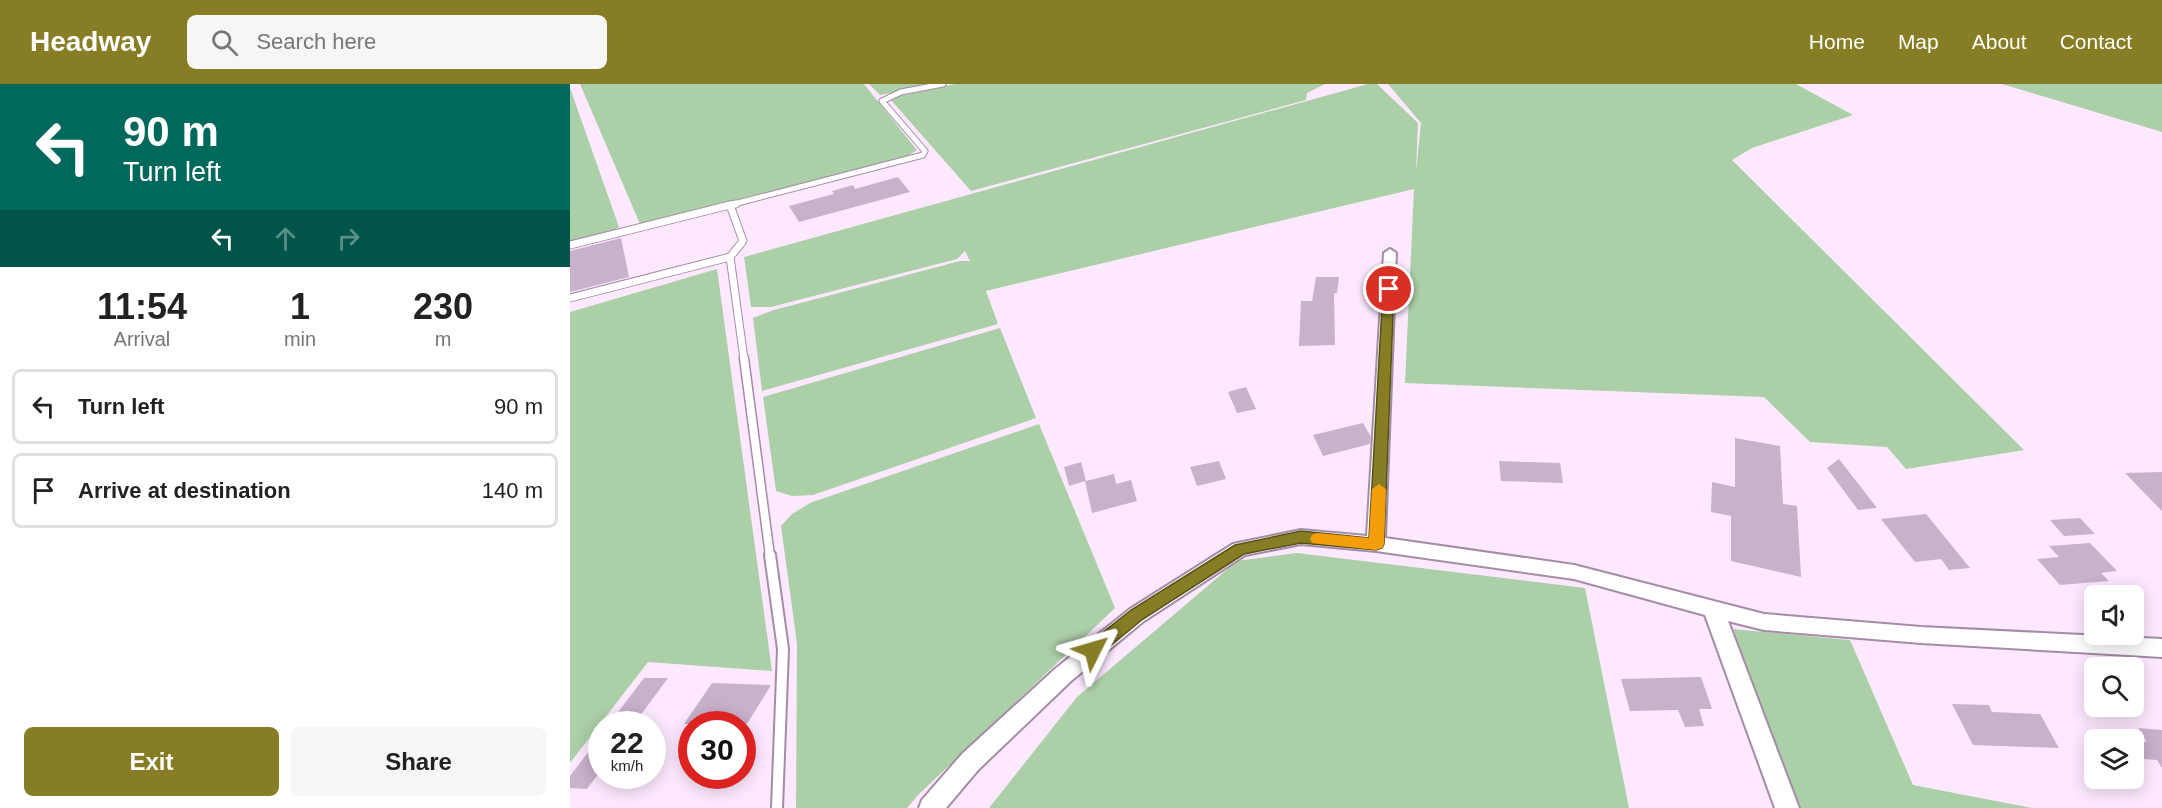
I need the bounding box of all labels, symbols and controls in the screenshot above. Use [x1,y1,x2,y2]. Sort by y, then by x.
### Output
search box [187,15,607,69]
text: Headway [30,26,151,57]
icon: search [208,26,241,59]
text: Search here [256,29,376,54]
text: Home [1809,30,1865,53]
text: Map [1898,30,1939,53]
text: About [1972,30,2027,53]
text: Contact [2060,30,2132,53]
icon: left [24,108,102,186]
text: 90 m [123,108,219,155]
text: Turn left [123,157,221,187]
icon: left [206,222,239,255]
icon: ahead [269,222,302,255]
icon: right [332,222,365,255]
pin [1363,263,1414,314]
icon: arrive [1372,272,1405,305]
text: 11:54 [97,286,187,327]
text: 1 [290,286,310,327]
text: 230 [413,286,473,327]
text: Arrival [114,328,170,350]
text: min [284,328,316,350]
text: m [435,328,451,350]
icon: left [27,390,60,423]
text: Turn left [78,394,164,419]
text: 90 m [494,394,543,419]
icon: arrive [27,474,60,507]
text: Arrive at destination [78,478,291,503]
text: 140 m [482,478,543,503]
map controls [2084,585,2144,789]
button: sound [2084,585,2144,645]
position arrow [1061,618,1125,682]
button: search [2084,657,2144,717]
speed limit sign: 30 [678,711,756,789]
text: 22 [610,726,644,759]
button: Exit [24,727,279,796]
button: Share [291,727,546,796]
button: layers [2084,729,2144,789]
text: km/h [611,757,643,774]

